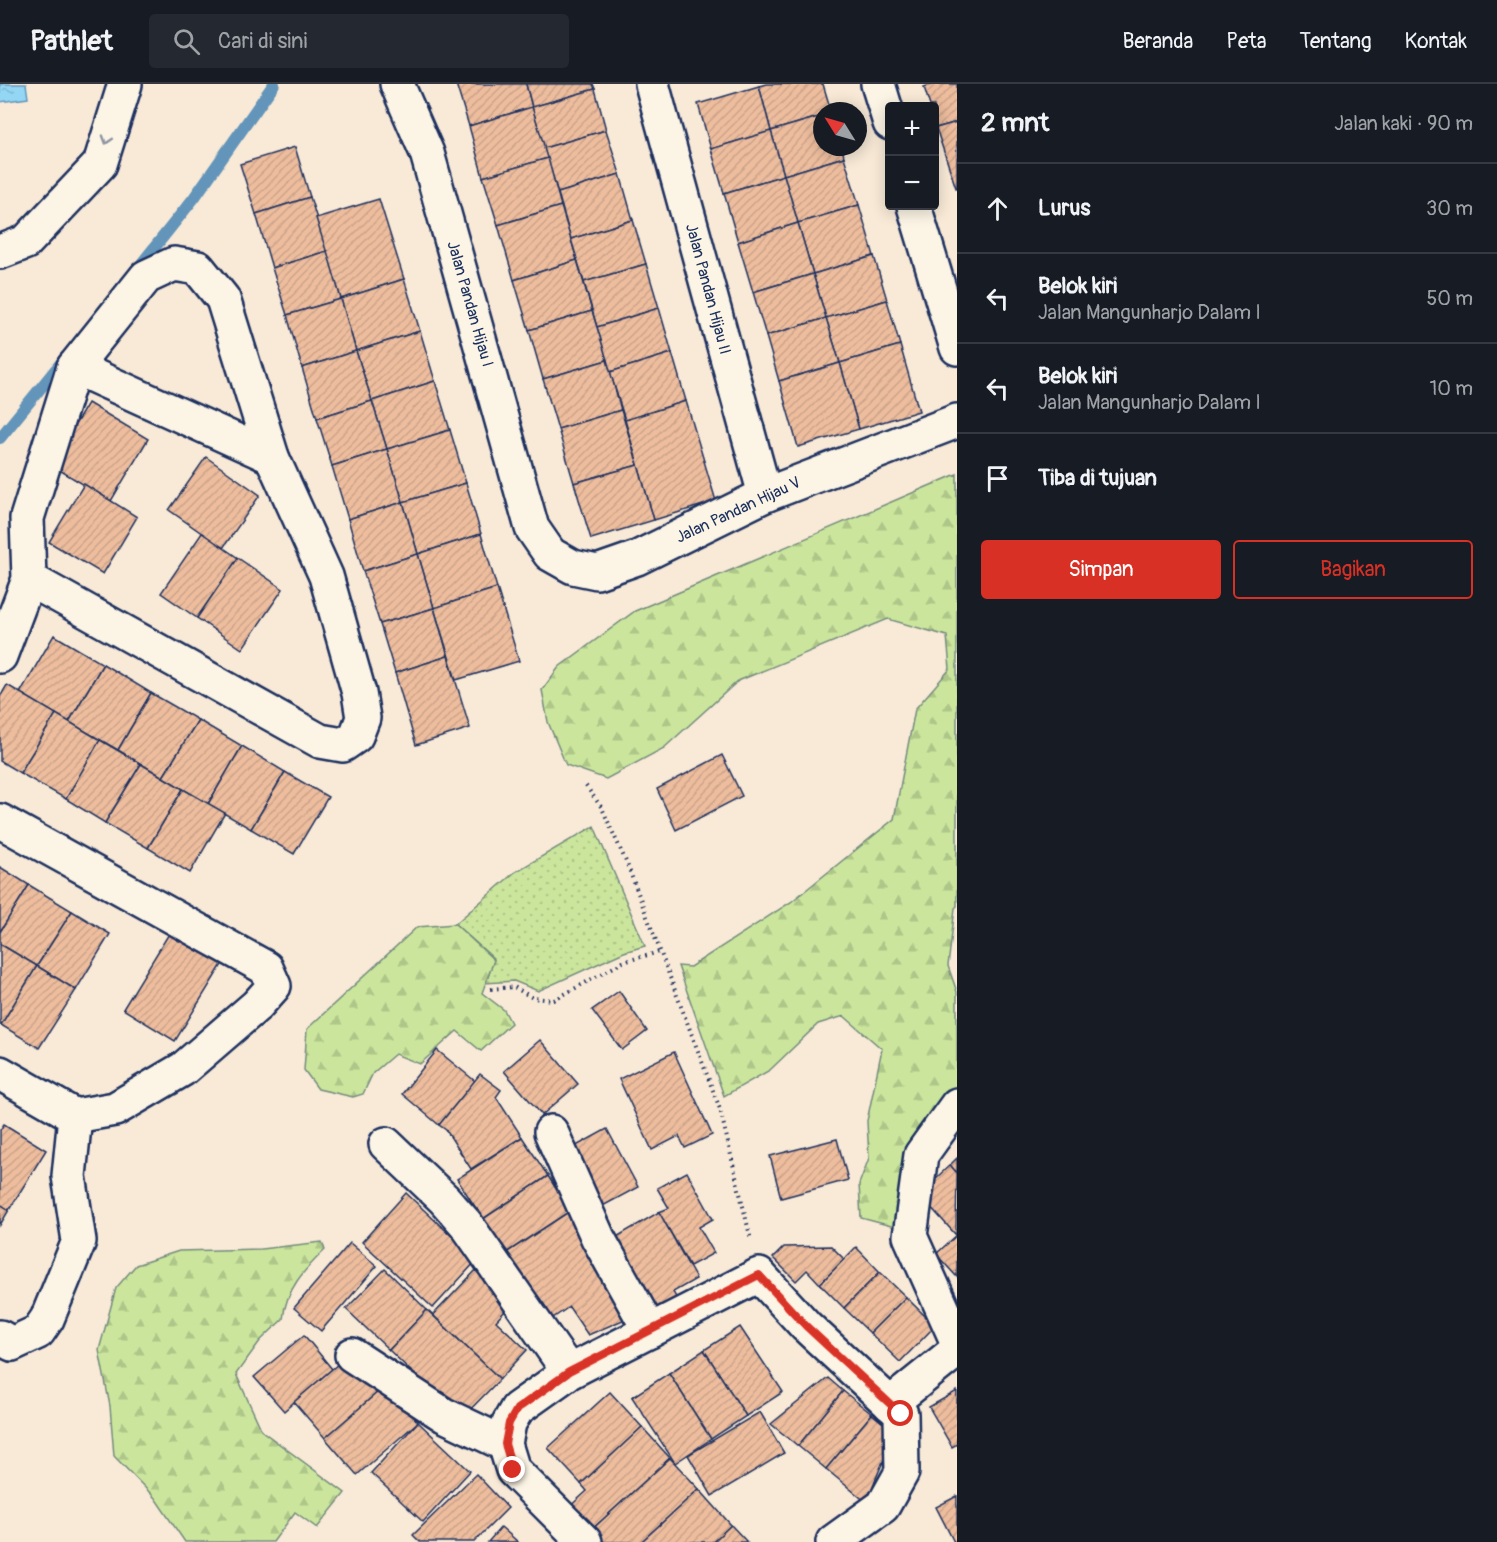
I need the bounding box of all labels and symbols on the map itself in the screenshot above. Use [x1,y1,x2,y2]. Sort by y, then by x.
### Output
north arrow [813,102,867,156]
one-way arrow [102,134,114,145]
street label: Jalan Pandan Hijau II [681,221,735,357]
street label: Jalan Pandan Hijau I [442,239,498,369]
street label: Jalan Pandan Hijau V [673,472,803,548]
route start [887,1400,913,1426]
route end [499,1456,525,1482]

